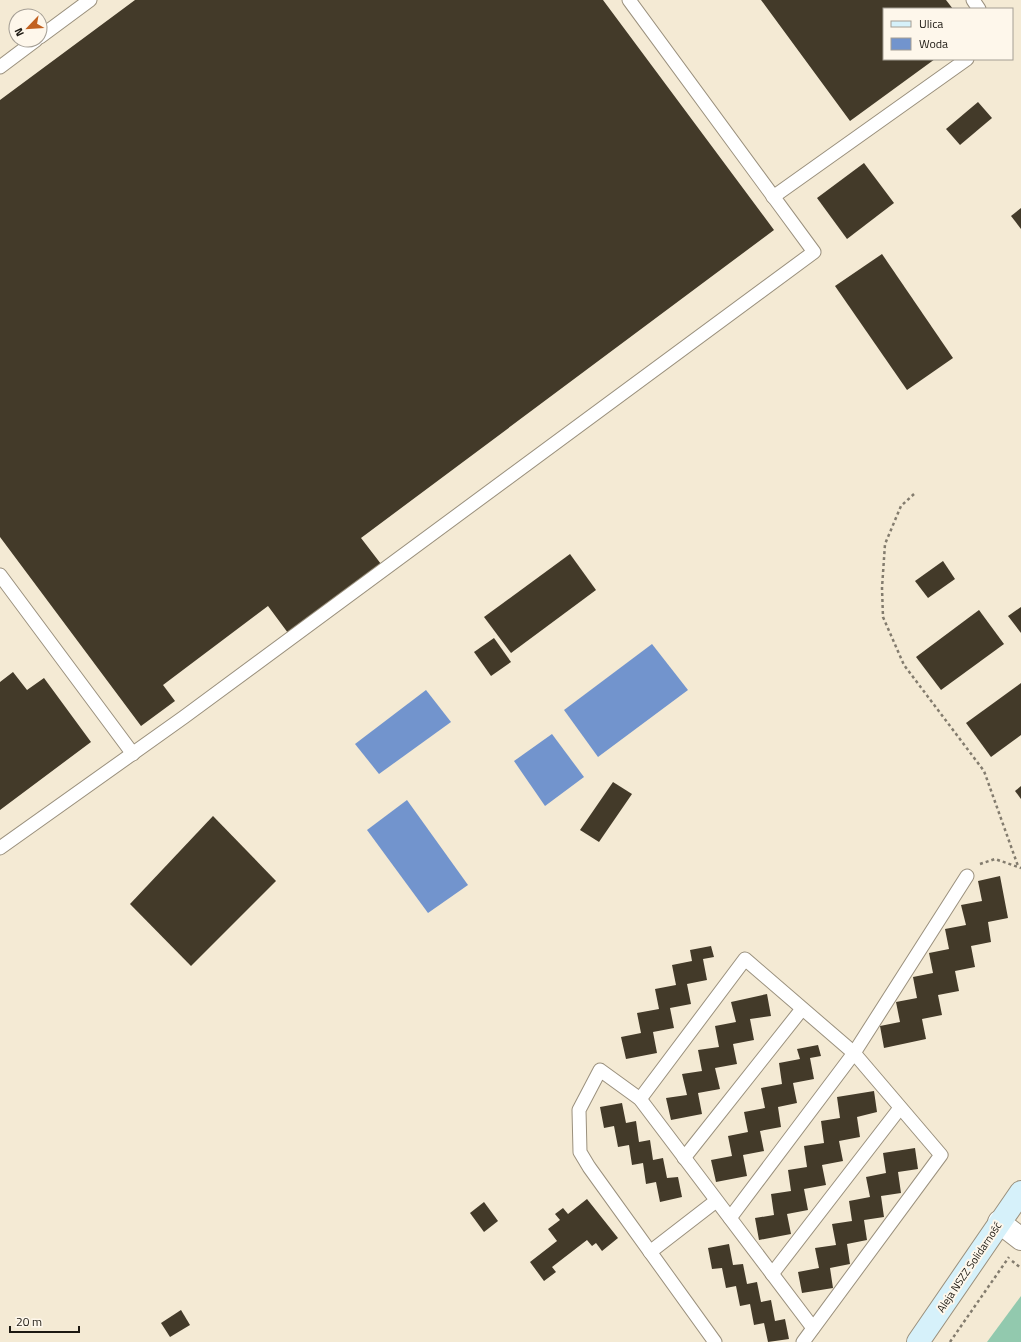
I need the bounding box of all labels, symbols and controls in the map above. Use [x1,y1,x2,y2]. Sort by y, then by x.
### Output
north arrow [8,8,48,48]
legend [883,8,1013,60]
text: Ulica [919,14,943,33]
text: N [10,25,28,39]
text: Woda [919,34,948,53]
street label: Aleja NSZZ Solidarność [933,1218,1005,1315]
scale bar [10,1308,79,1334]
text: 20 m [16,1312,42,1331]

